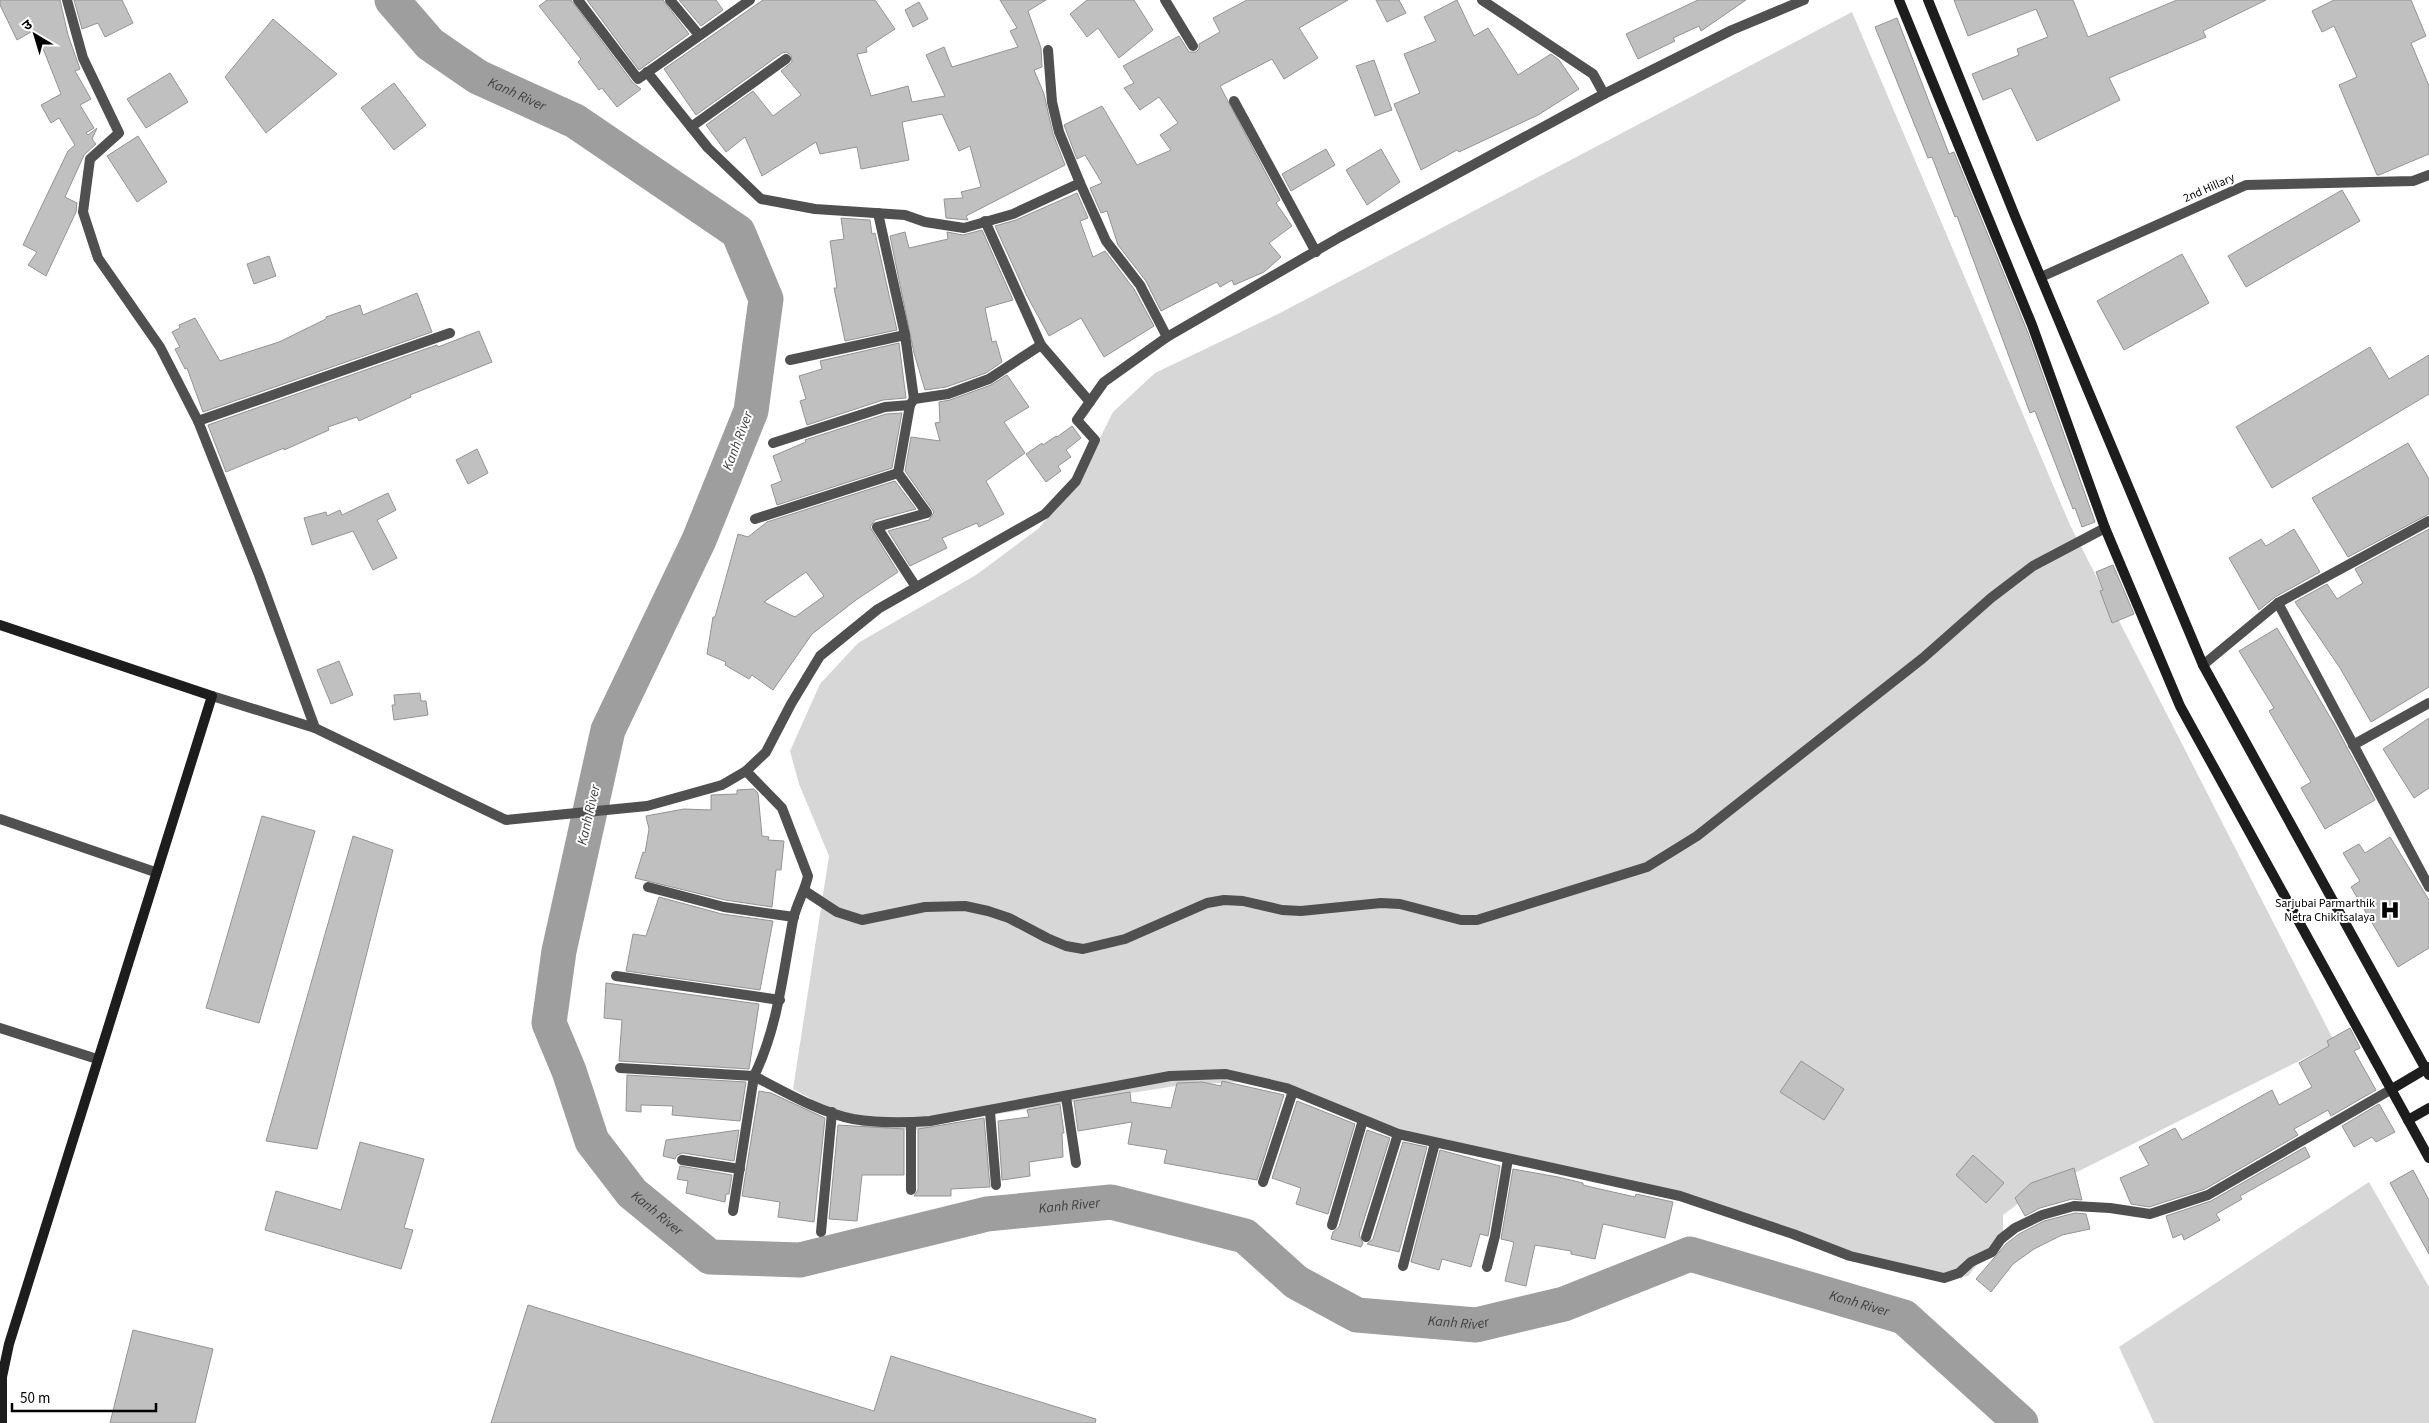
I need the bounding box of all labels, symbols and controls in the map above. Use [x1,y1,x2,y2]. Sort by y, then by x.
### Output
north arrow [10,10,60,60]
text: उ [18,15,38,36]
water label: Kanh River [485,73,550,117]
street label: 2nd Hillary [2181,169,2238,207]
water label: Kanh River [718,408,759,473]
water label: Kanh River [572,782,606,847]
place label: Sarjubai Parmarthik Netra Chikitsalaya [2275,895,2375,926]
hospital icon: Sarjubai Parmarthik Netra Chikitsalaya [2379,899,2401,921]
water label: Kanh River [627,1186,688,1241]
water label: Kanh River [1038,1193,1102,1219]
water label: Kanh River [1827,1286,1893,1322]
water label: Kanh River [1427,1311,1492,1335]
scale bar [12,1380,156,1412]
text: 50 m [20,1388,50,1409]

